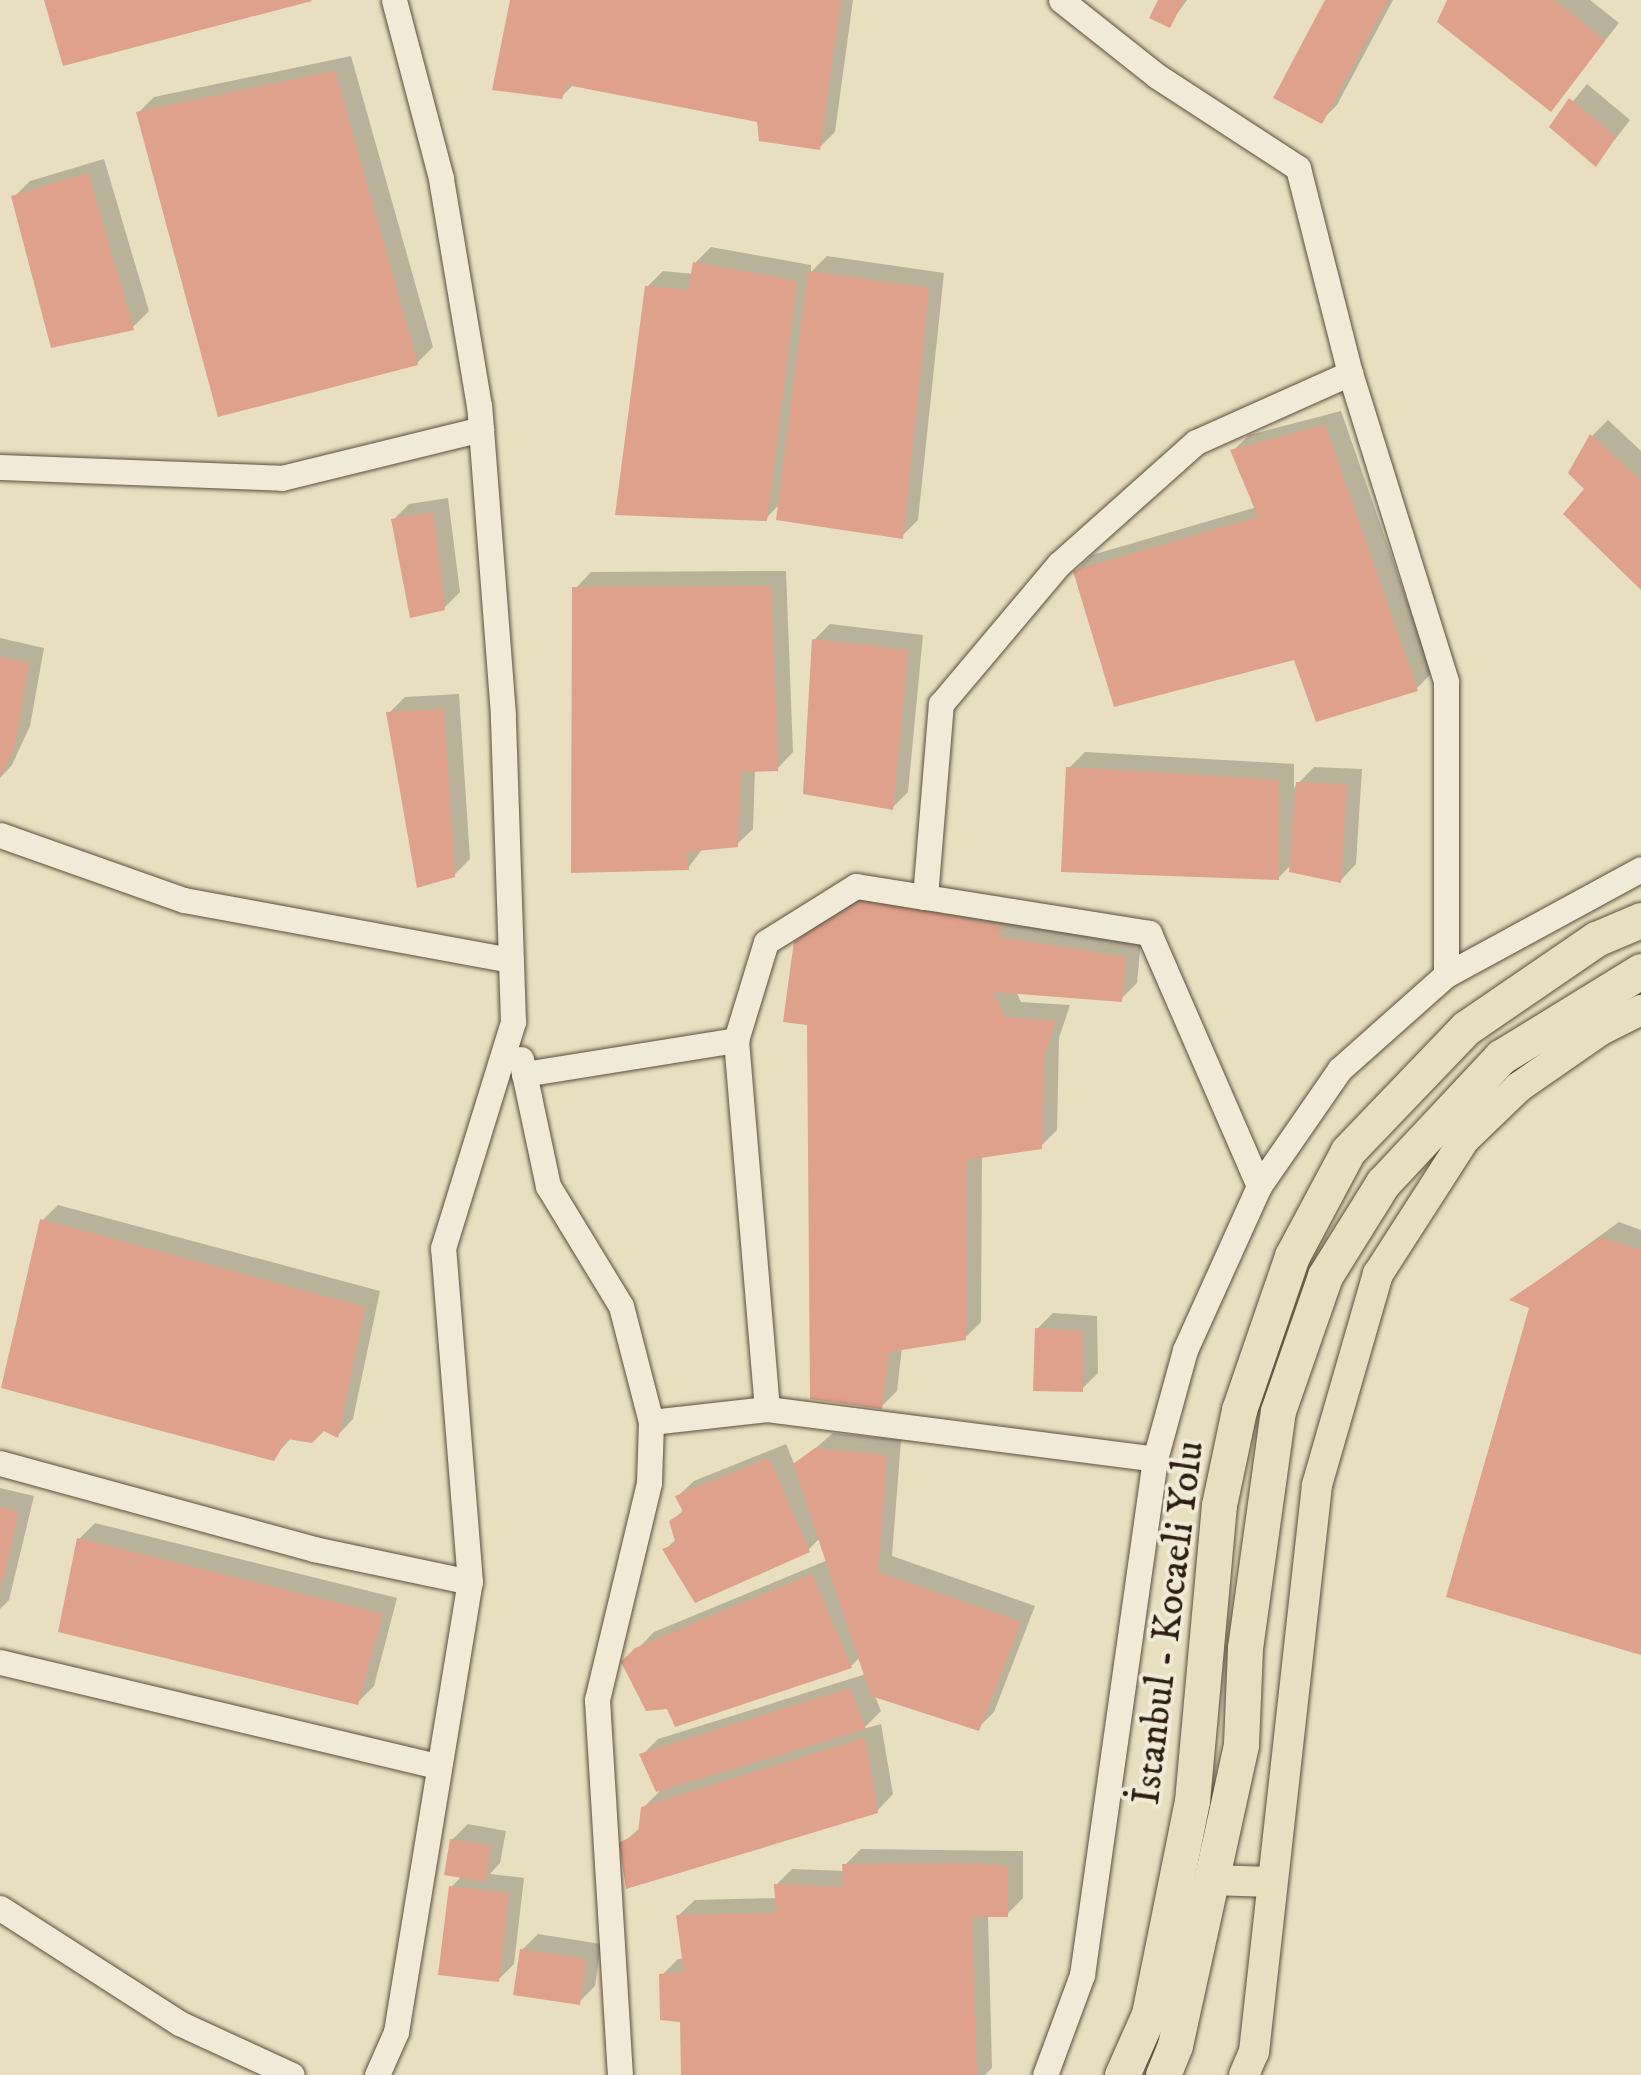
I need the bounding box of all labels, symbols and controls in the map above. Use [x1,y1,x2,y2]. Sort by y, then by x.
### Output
street label: İstanbul - Kocaeli Yolu [1123,1438,1215,1808]

